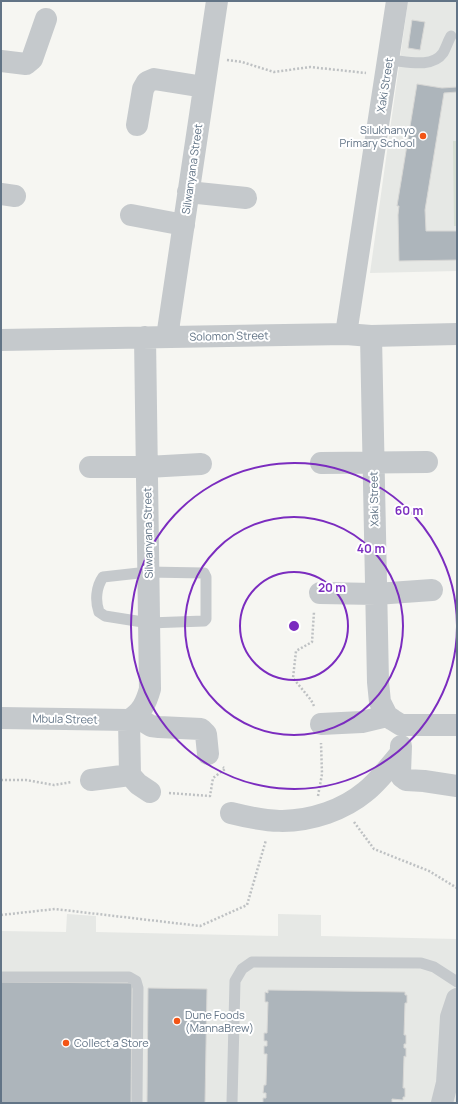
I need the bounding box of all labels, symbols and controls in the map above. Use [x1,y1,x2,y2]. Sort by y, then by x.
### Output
street label: Xaki Street [373,56,396,113]
place label: Silukhanyo Primary School [340,122,415,150]
street label: Silwanyana Street [178,123,205,215]
marker: Silukhanyo Primary School [418,131,428,141]
street label: Solomon Street [189,327,269,344]
street label: Xaki Street [366,471,381,527]
street label: Silwanyana Street [139,487,156,579]
text: 60 m [395,502,423,519]
text: 40 m [357,540,385,557]
text: 20 m [318,579,346,596]
centre of rings [287,619,301,633]
street label: Mbula Street [32,710,98,727]
place label: Dune Foods (MannaBrew) [185,1007,254,1035]
marker: Dune Foods (MannaBrew) [172,1016,182,1026]
place label: Collect a Store [74,1035,149,1050]
marker: Collect a Store [61,1038,71,1048]

